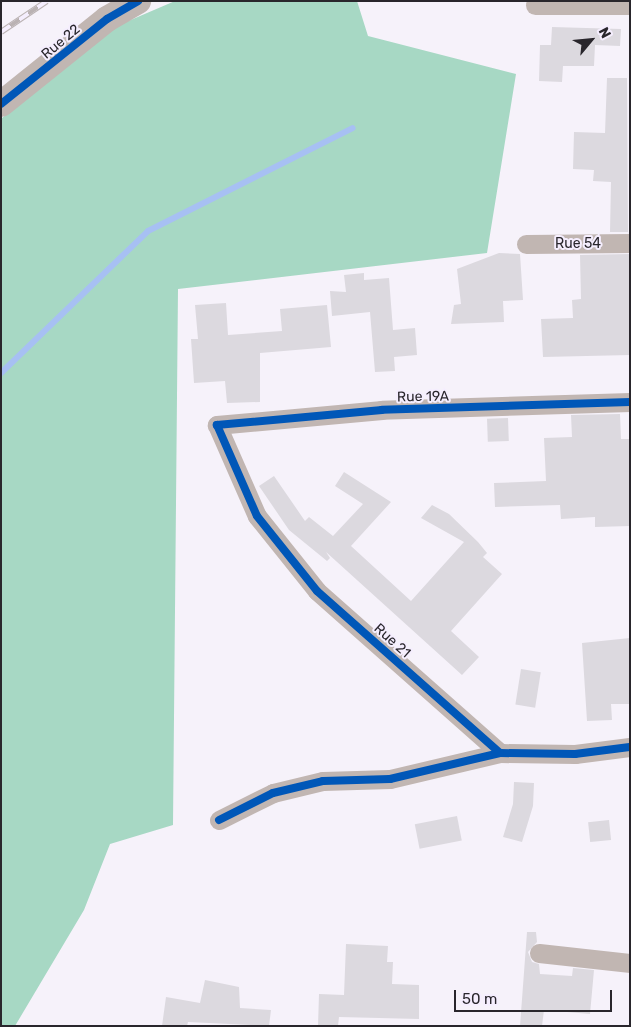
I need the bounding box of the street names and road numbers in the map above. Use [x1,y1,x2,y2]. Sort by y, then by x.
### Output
street label: Rue 22 [38,21,84,63]
street label: Rue 54 [555,236,601,252]
street label: Rue 19A [397,388,449,406]
street label: Rue 21 [370,620,414,662]

